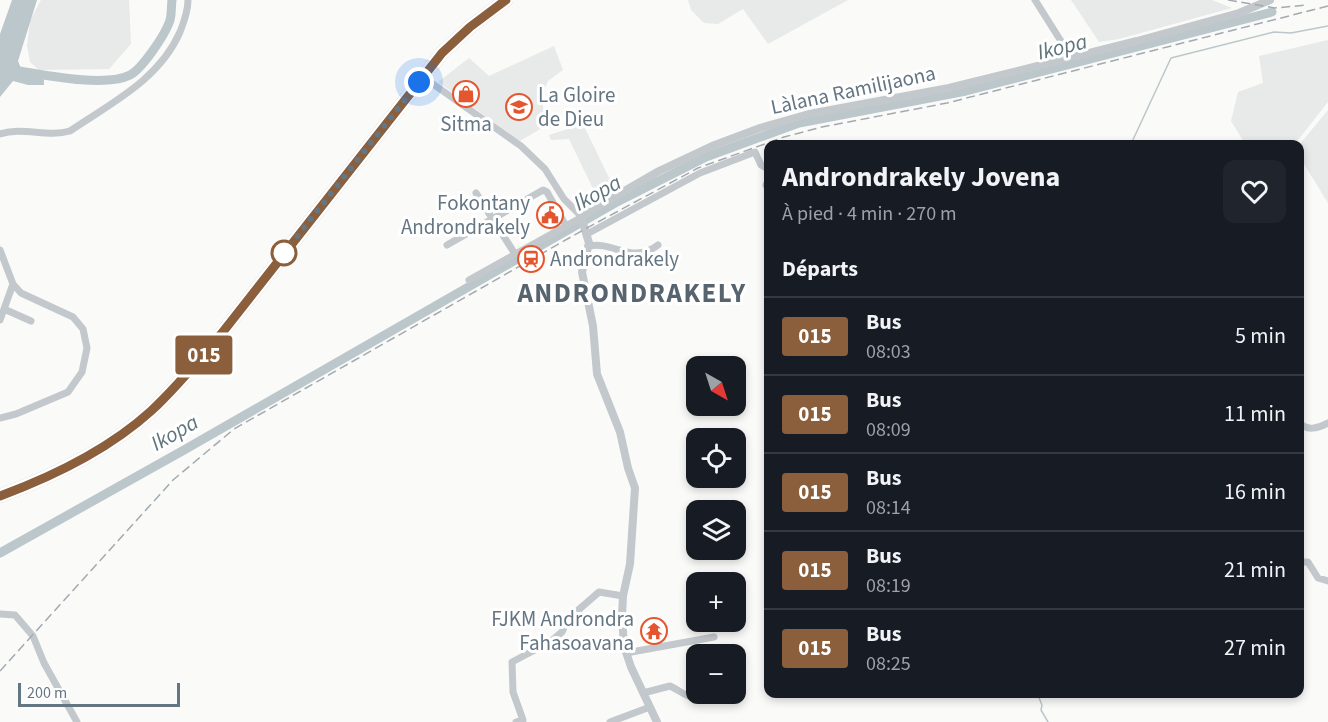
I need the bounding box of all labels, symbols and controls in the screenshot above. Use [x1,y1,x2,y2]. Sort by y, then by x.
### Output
water label: Ikopa [1034,25,1091,69]
street label: Làlana Ramilijaona [768,58,938,122]
your location [404,67,434,97]
shop icon: Sitma [451,79,481,109]
place label: La Gloire de Dieu [538,80,615,134]
school or university icon: La Gloire de Dieu [504,92,534,122]
place label: Sitma [440,109,492,139]
text: Androndrakely Jovena [782,157,1060,197]
button: heart [1223,160,1286,223]
water label: Ikopa [568,167,627,219]
place label: Fokontany Androndrakely [401,188,530,242]
public building icon: Fokontany Androndrakely [535,200,565,230]
text: À pied · 4 min · 270 m [782,200,957,228]
unlabelled marker [271,240,297,266]
station icon: Androndrakely [516,244,546,274]
place label: Androndrakely [550,244,679,274]
text: Départs [782,253,858,285]
district label: ANDRONDRAKELY [516,274,747,313]
text: Bus [866,306,902,338]
text: 5 min [1235,320,1286,352]
text: 015 [798,321,832,351]
line badge: 015 [170,336,238,374]
text: 08:03 [866,338,911,366]
text: 015 [187,340,221,370]
north arrow [686,356,746,416]
map controls [686,356,746,704]
text: Bus [866,384,902,416]
text: 11 min [1224,398,1286,430]
text: 015 [798,399,832,429]
water label: Ikopa [145,406,205,459]
text: 08:09 [866,416,911,444]
button: locate [686,428,746,488]
text: Bus [866,462,902,494]
text: 16 min [1224,476,1286,508]
text: 015 [798,477,832,507]
text: 08:14 [866,494,911,522]
button: layers [686,500,746,560]
text: Bus [866,540,902,572]
text: 21 min [1224,554,1286,586]
text: 015 [798,555,832,585]
button: + [686,572,746,632]
text: 08:19 [866,572,911,600]
place label: FJKM Androndra Fahasoavana [491,604,634,658]
temple icon: FJKM Androndra Fahasoavana [639,616,669,646]
text: Bus [866,618,902,650]
text: 27 min [1224,632,1286,664]
text: 015 [798,633,832,663]
button: − [686,644,746,704]
text: 08:25 [866,650,911,678]
scale bar [18,680,180,708]
text: 200 m [27,682,67,704]

